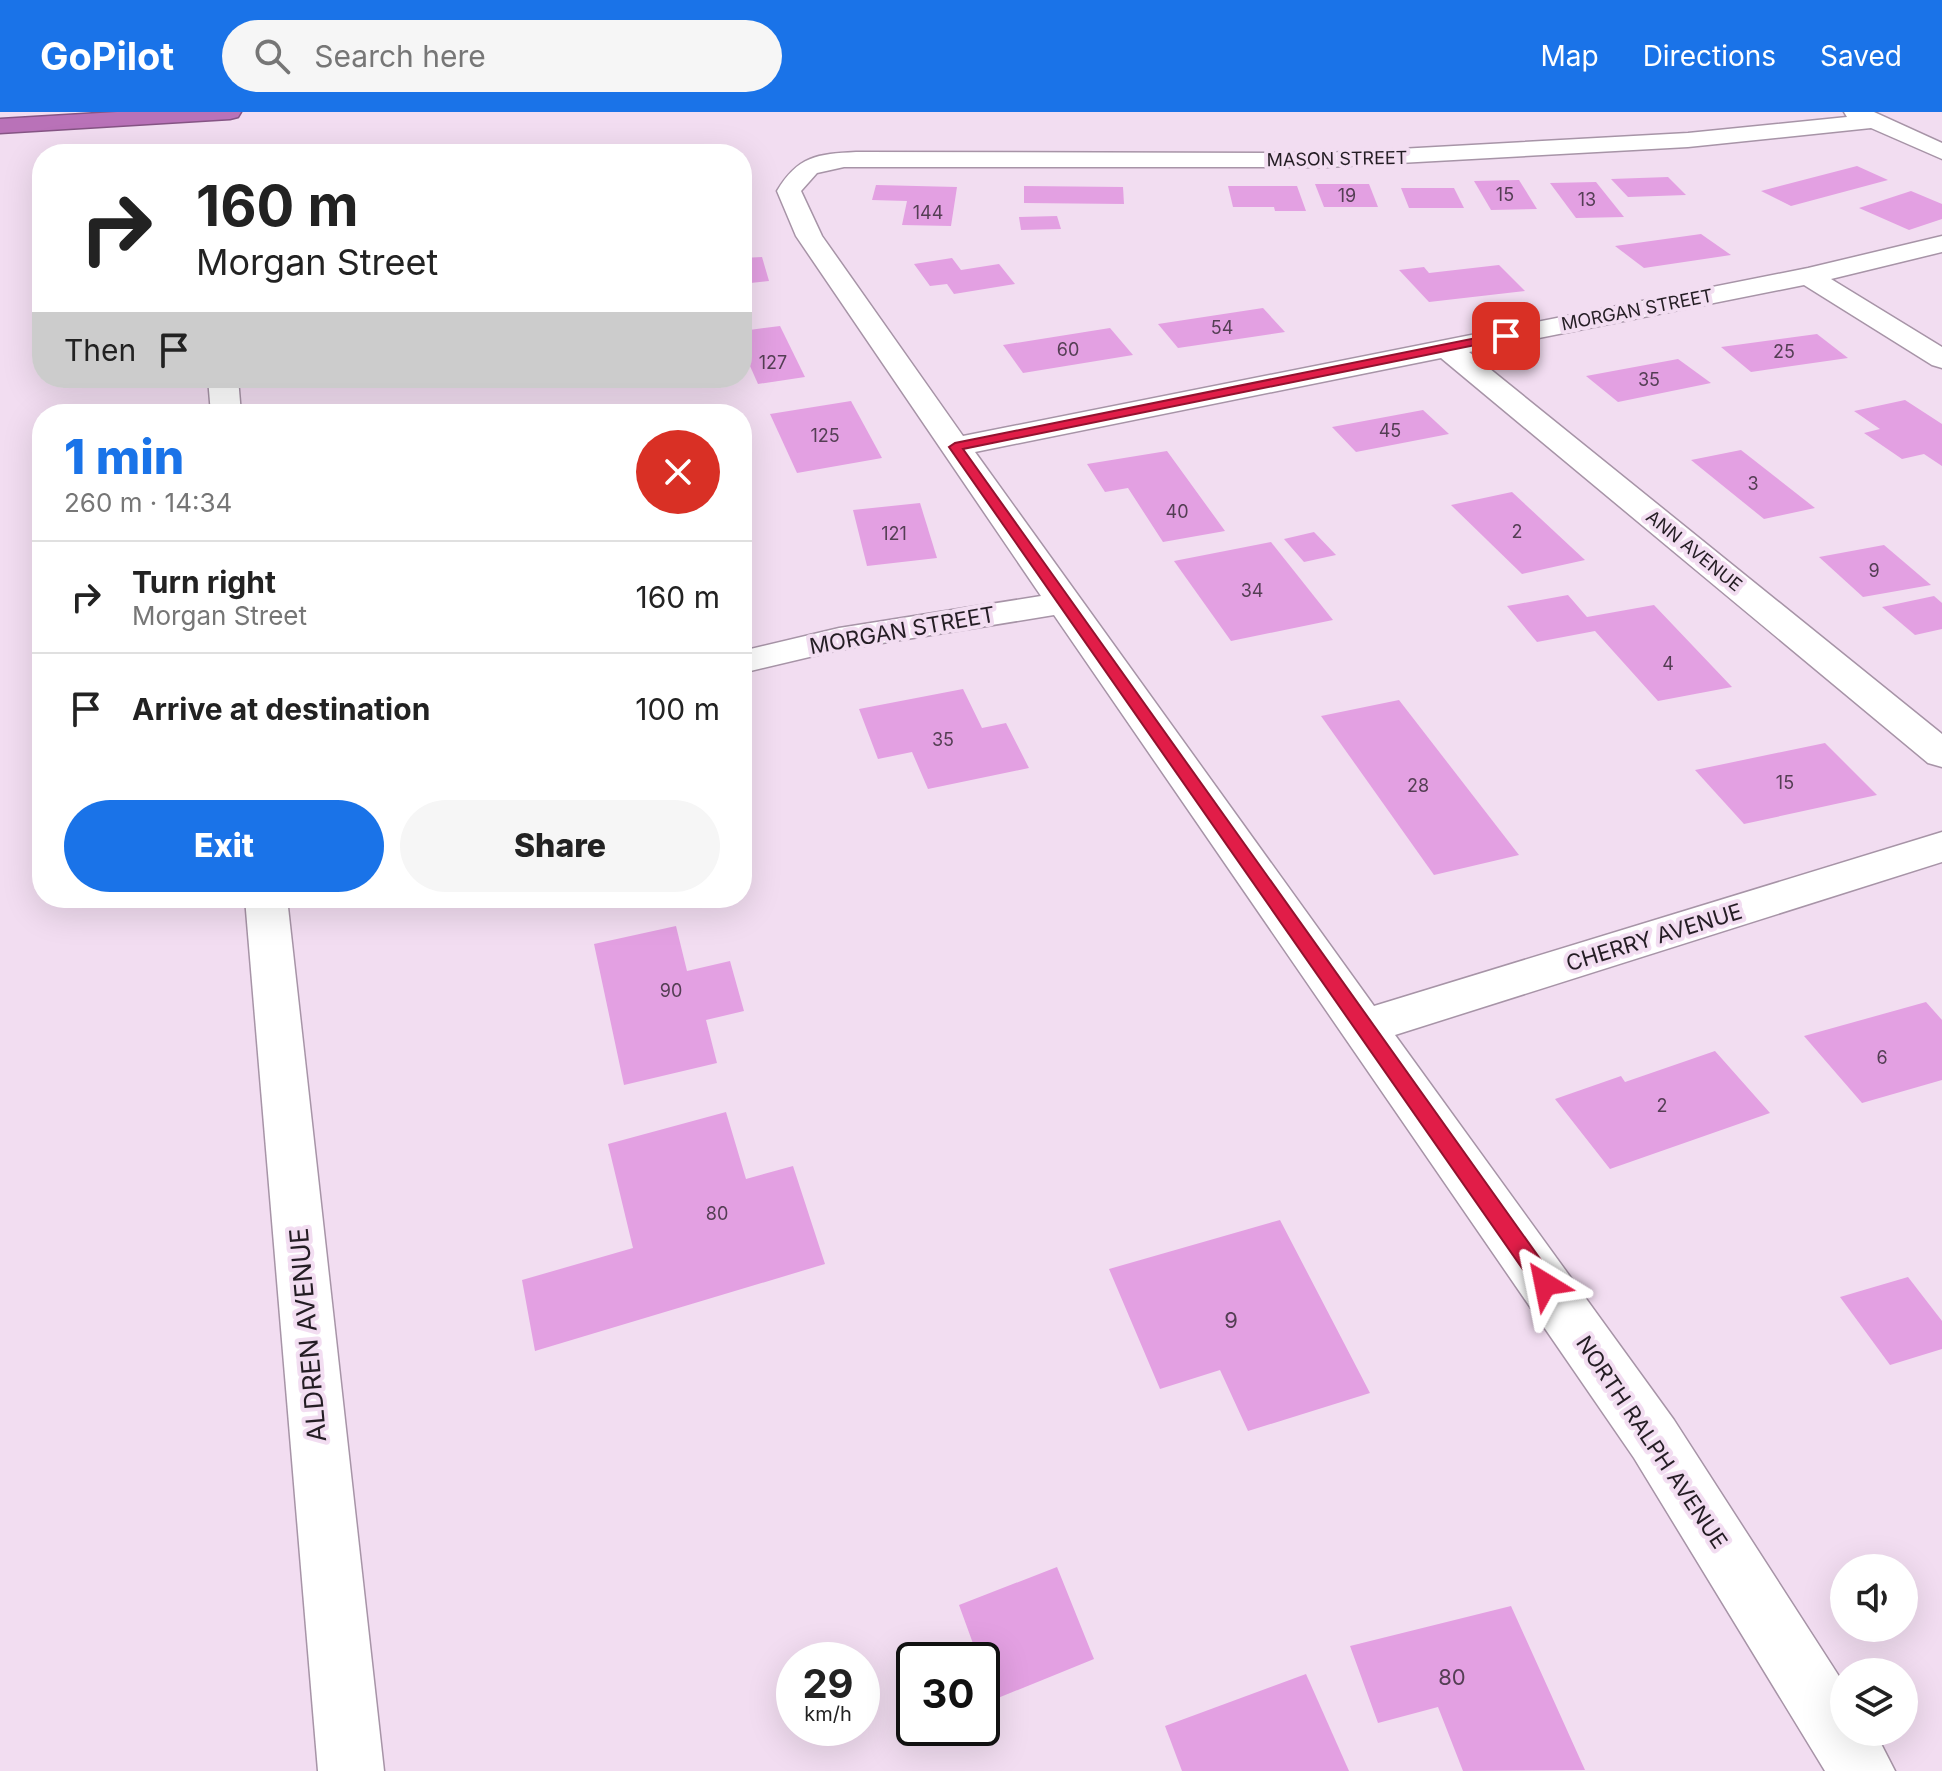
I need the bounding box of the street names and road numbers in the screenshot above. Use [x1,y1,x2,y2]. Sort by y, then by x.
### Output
street label: MASON STREET [1267,147,1407,170]
street label: MORGAN STREET [1559,285,1714,334]
street label: ANN AVENUE [1642,506,1746,596]
street label: MORGAN STREET [807,601,997,659]
street label: CHERRY AVENUE [1563,898,1745,976]
street label: ALDREN AVENUE [283,1227,332,1443]
street label: NORTH RALPH AVENUE [1571,1331,1733,1553]

